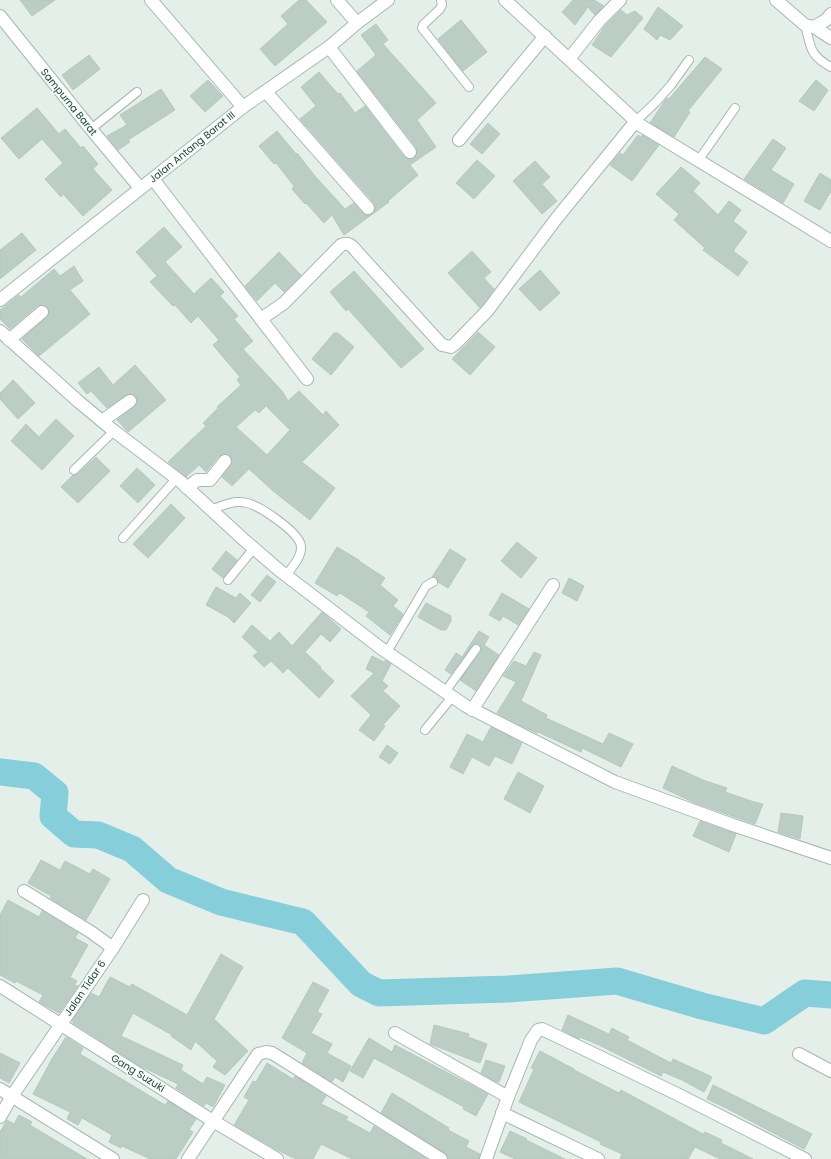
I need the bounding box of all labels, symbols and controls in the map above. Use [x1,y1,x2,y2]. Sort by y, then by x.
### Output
street label: Sampurna Barat [37,65,101,139]
street label: Jalan Antang Barat III [146,108,238,186]
street label: Jalan Tidar 6 [61,957,109,1019]
street label: Gang Suzuki [108,1050,168,1096]

